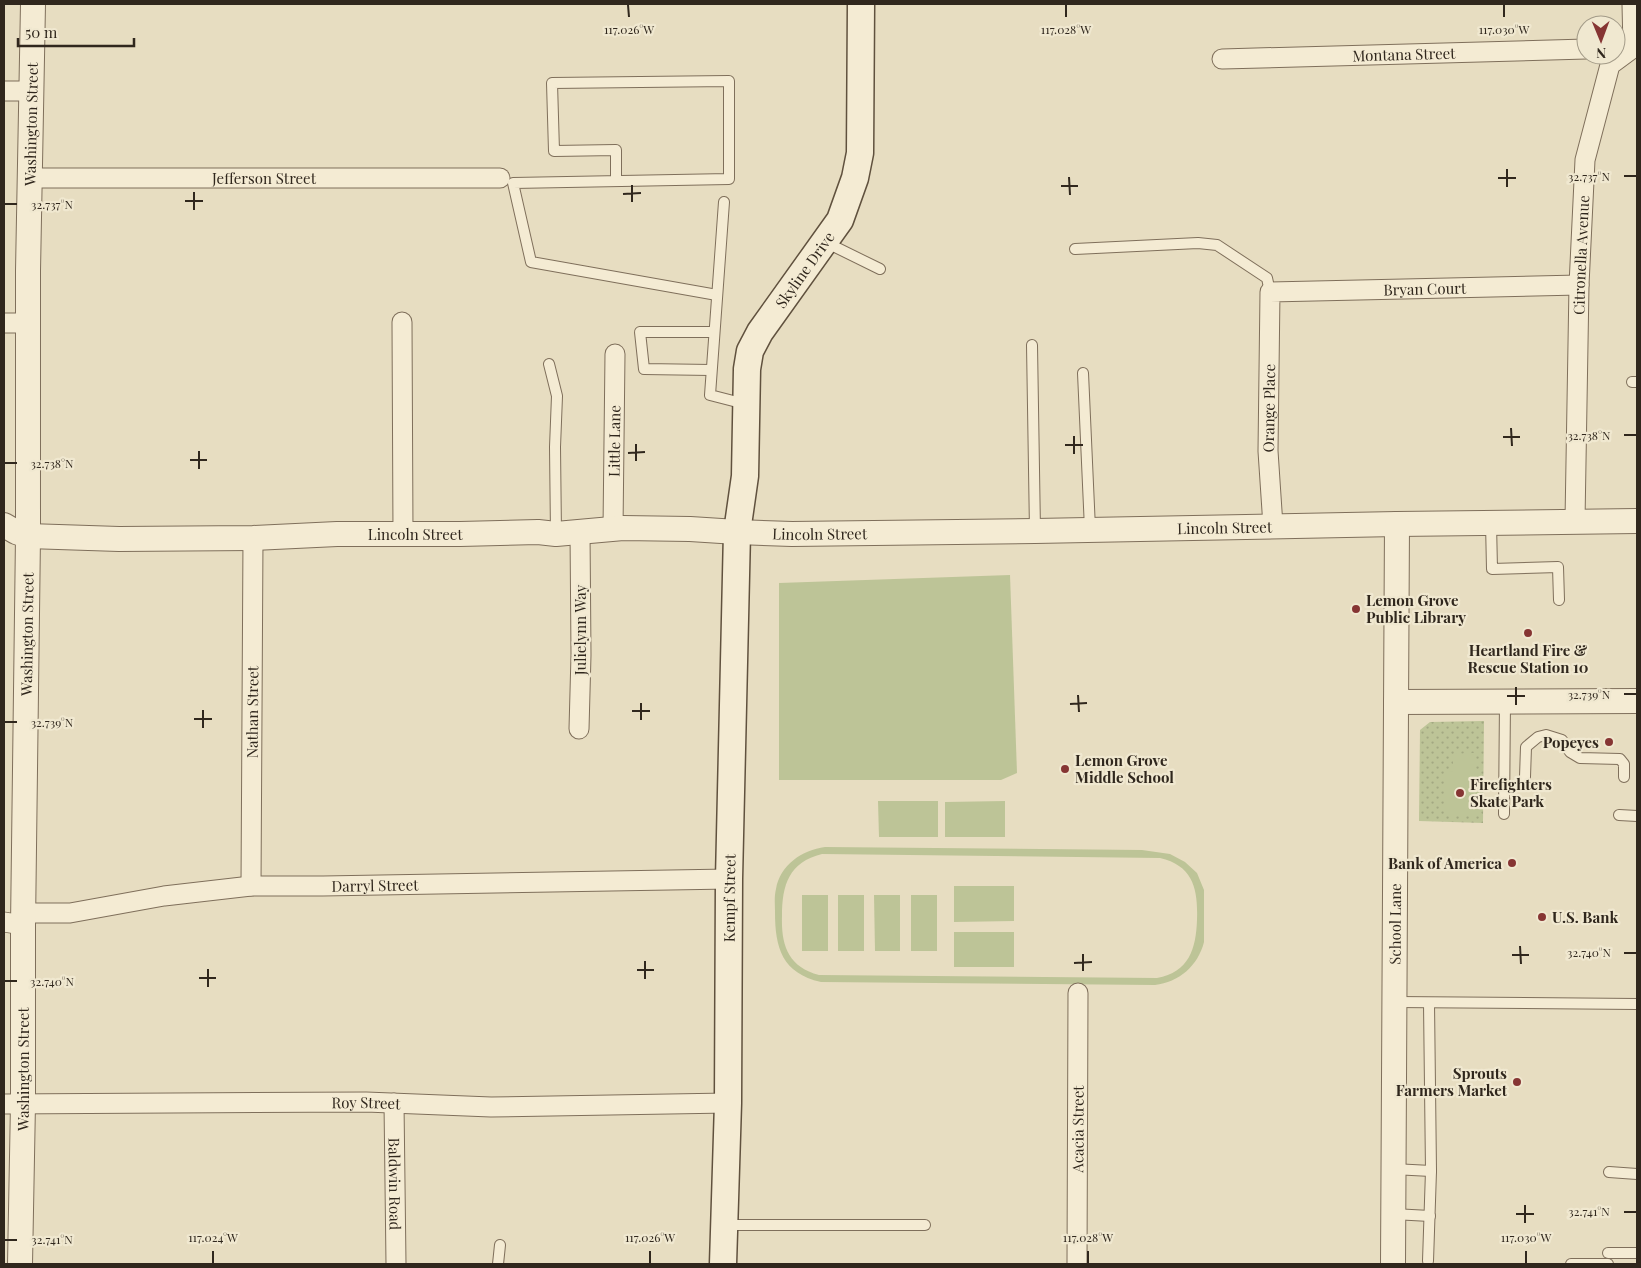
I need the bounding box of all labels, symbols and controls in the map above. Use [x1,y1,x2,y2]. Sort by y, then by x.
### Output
scale bar [18,15,134,47]
north arrow [1576,15,1626,65]
text: 117.026°W [604,21,654,37]
text: 117.028°W [1041,21,1091,37]
text: 117.030°W [1479,21,1529,37]
text: 50 m [25,22,58,42]
street label: Montana Street [1352,43,1456,65]
text: N [1596,44,1606,63]
street label: Washington Street [20,61,42,187]
street label: Jefferson Street [211,168,317,188]
text: 32.737°N [1568,168,1610,184]
street label: Citronella Avenue [1568,195,1593,315]
text: 32.737°N [31,196,73,212]
street label: Skyline Drive [770,228,839,312]
street label: Bryan Court [1383,278,1467,299]
street label: Orange Place [1258,364,1279,453]
street label: Little Lane [604,405,624,477]
text: 32.738°N [1567,427,1611,443]
text: 32.738°N [30,455,74,471]
street label: Lincoln Street [1177,516,1273,538]
street label: Lincoln Street [772,523,868,544]
street label: Lincoln Street [368,524,464,544]
street label: Washington Street [16,571,38,697]
street label: Julielynn Way [570,584,590,676]
place label: Lemon Grove Public Library [1366,590,1466,627]
marker: Lemon Grove Public Library [1350,603,1362,615]
marker: Heartland Fire & Rescue Station 10 [1522,627,1534,639]
place label: Heartland Fire & Rescue Station 10 [1468,640,1588,677]
street label: Nathan Street [242,665,262,758]
text: 32.739°N [1568,686,1611,702]
text: 32.739°N [31,714,74,730]
place label: Popeyes [1543,732,1599,752]
marker: Popeyes [1603,736,1615,748]
place label: Lemon Grove Middle School [1075,750,1174,787]
marker: Lemon Grove Middle School [1059,763,1071,775]
place label: Firefighters Skate Park [1470,774,1552,811]
marker: Firefighters Skate Park [1454,787,1466,799]
street label: Kempf Street [719,853,740,942]
place label: Bank of America [1388,853,1502,873]
marker: Bank of America [1506,857,1518,869]
street label: Darryl Street [331,874,419,896]
street label: School Lane [1385,883,1405,965]
place label: U.S. Bank [1552,907,1618,927]
marker: U.S. Bank [1536,911,1548,923]
text: 32.740°N [1567,944,1611,960]
text: 32.740°N [30,973,74,989]
street label: Washington Street [12,1007,33,1132]
place label: Sprouts Farmers Market [1396,1063,1508,1100]
marker: Sprouts Farmers Market [1511,1076,1523,1088]
street label: Acacia Street [1067,1085,1088,1174]
street label: Roy Street [331,1092,402,1113]
street label: Baldwin Road [384,1138,406,1231]
text: 32.741°N [1568,1203,1610,1219]
text: 117.024°W [188,1229,238,1245]
text: 117.026°W [625,1229,675,1245]
text: 117.028°W [1063,1229,1113,1245]
text: 117.030°W [1501,1229,1551,1245]
text: 32.741°N [31,1231,73,1247]

